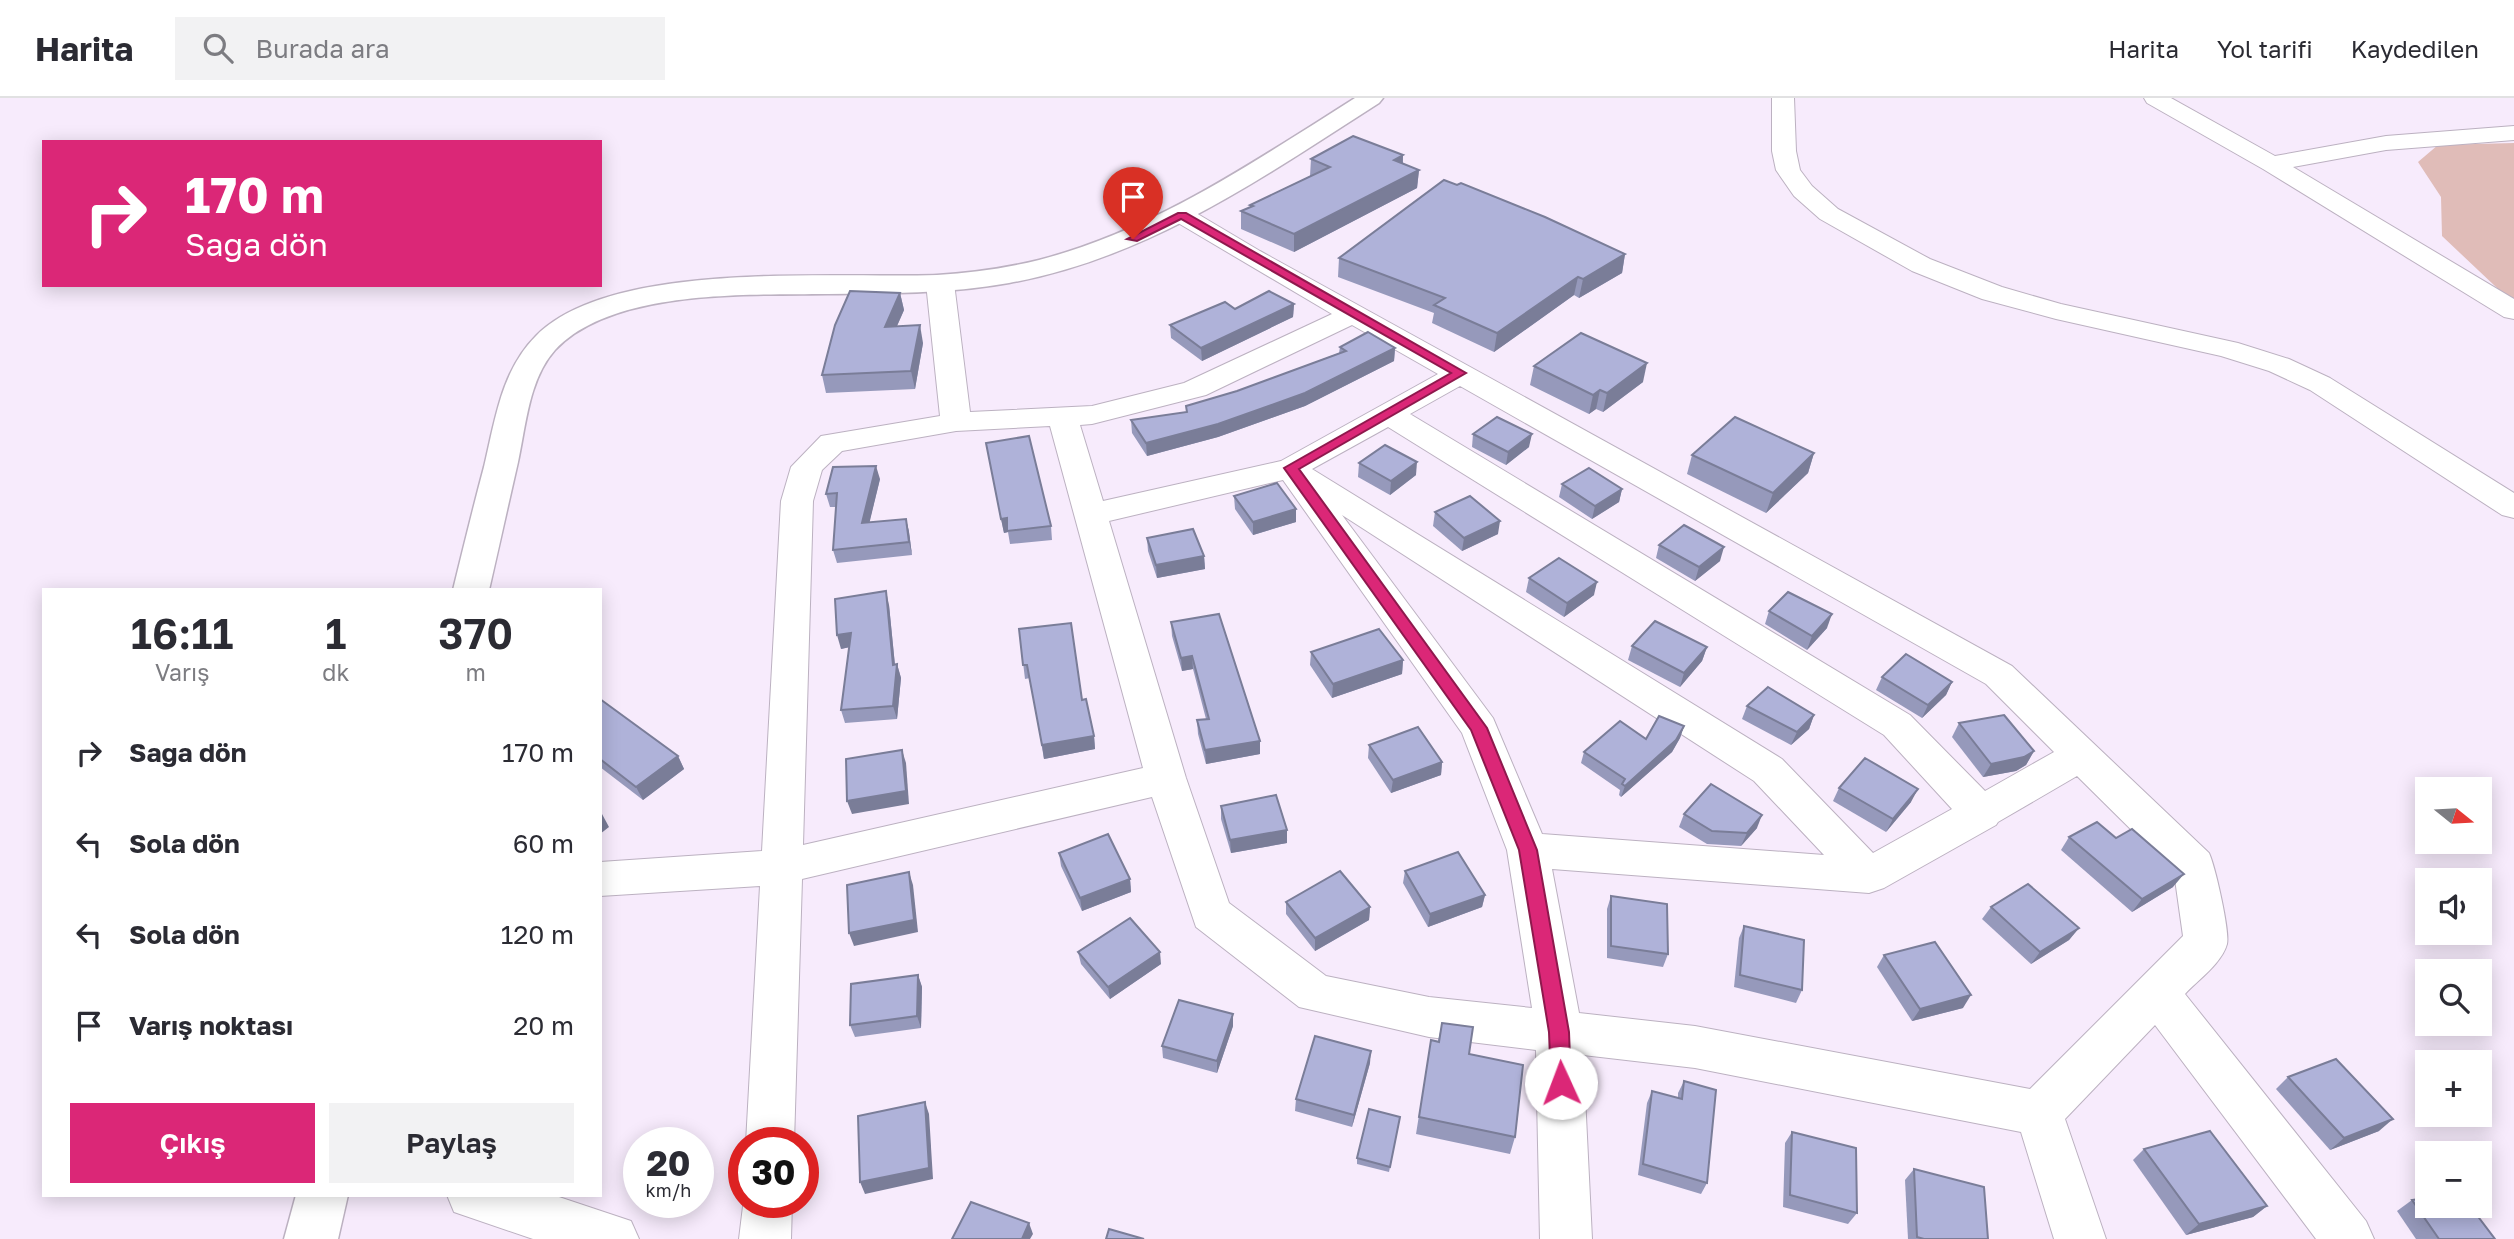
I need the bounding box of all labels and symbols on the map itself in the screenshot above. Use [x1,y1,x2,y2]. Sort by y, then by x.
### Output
pin [1103,167,1163,239]
north arrow [2415,777,2492,854]
position arrow [1524,1046,1598,1120]
speed limit sign: 30 [728,1127,819,1218]

